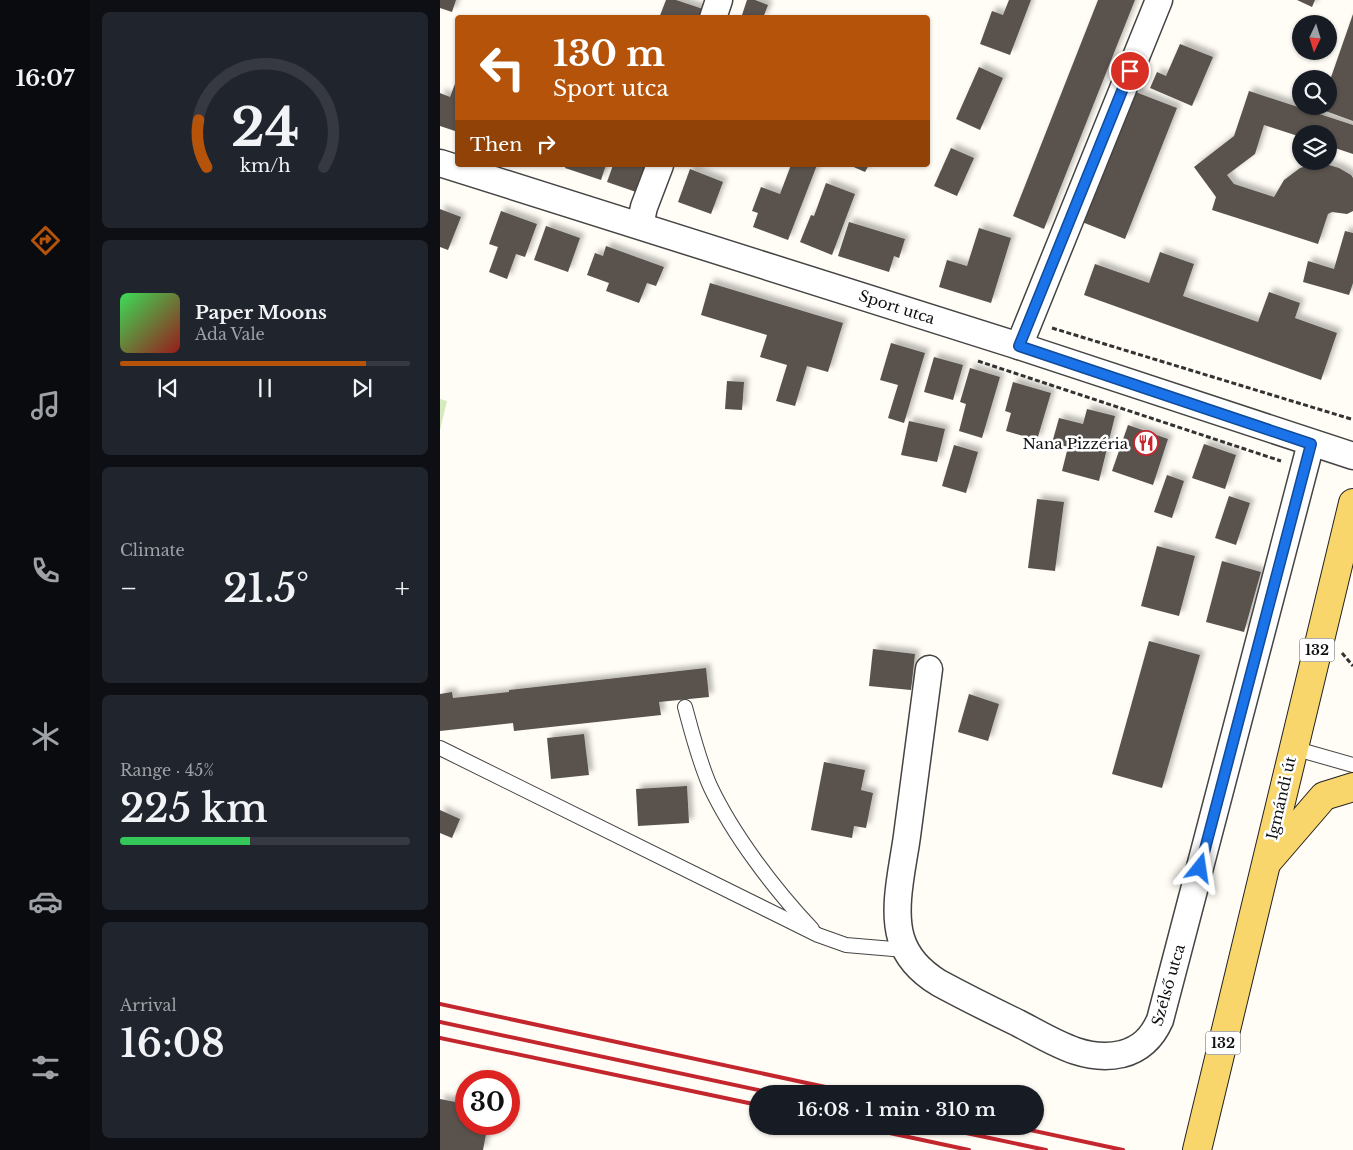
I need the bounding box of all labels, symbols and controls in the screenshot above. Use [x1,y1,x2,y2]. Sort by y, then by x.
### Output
north arrow [1292,15,1338,60]
map controls [1292,15,1337,170]
text: 130 m [553,32,665,75]
icon: left [470,35,535,100]
pin [1109,50,1151,92]
icon: arrive [1116,57,1144,85]
text: 16:07 [16,65,74,92]
button: search [1292,70,1337,115]
text: Sport utca [553,75,669,102]
text: 24 [231,96,299,160]
button: layers [1292,125,1337,170]
icon: right [532,130,560,158]
text: Then [470,133,522,156]
text: km/h [240,155,290,177]
icon: directions [28,223,63,258]
street label: Sport utca [857,286,938,328]
text: Paper Moons [195,301,327,324]
text: Ada Vale [195,324,265,344]
icon: previous [154,374,182,402]
icon: pause [251,374,279,402]
icon: next [348,374,376,402]
icon: music [28,388,63,423]
restaurant icon: Nana Pizzéria [1133,430,1159,456]
place label: Nana Pizzéria [1023,434,1129,453]
text: Climate [120,540,185,560]
icon: phone [28,553,63,588]
text: 21.5° [223,565,309,612]
text: − [120,571,138,606]
text: + [395,571,410,606]
road number: 132 [1300,638,1334,662]
icon: climate [28,719,63,754]
street label: Igmándi út [1262,754,1300,842]
text: Range · 45% [120,760,214,780]
text: 225 km [120,785,268,832]
position arrow [1173,841,1225,893]
icon: car [28,884,63,919]
street label: Szélső utca [1147,941,1189,1028]
text: Arrival [120,995,177,1015]
text: 16:08 [120,1020,225,1067]
road number: 132 [1206,1032,1240,1054]
icon: filters [28,1050,63,1085]
speed limit sign: 30 [455,1070,520,1135]
text: 16:08 · 1 min · 310 m [797,1098,996,1121]

